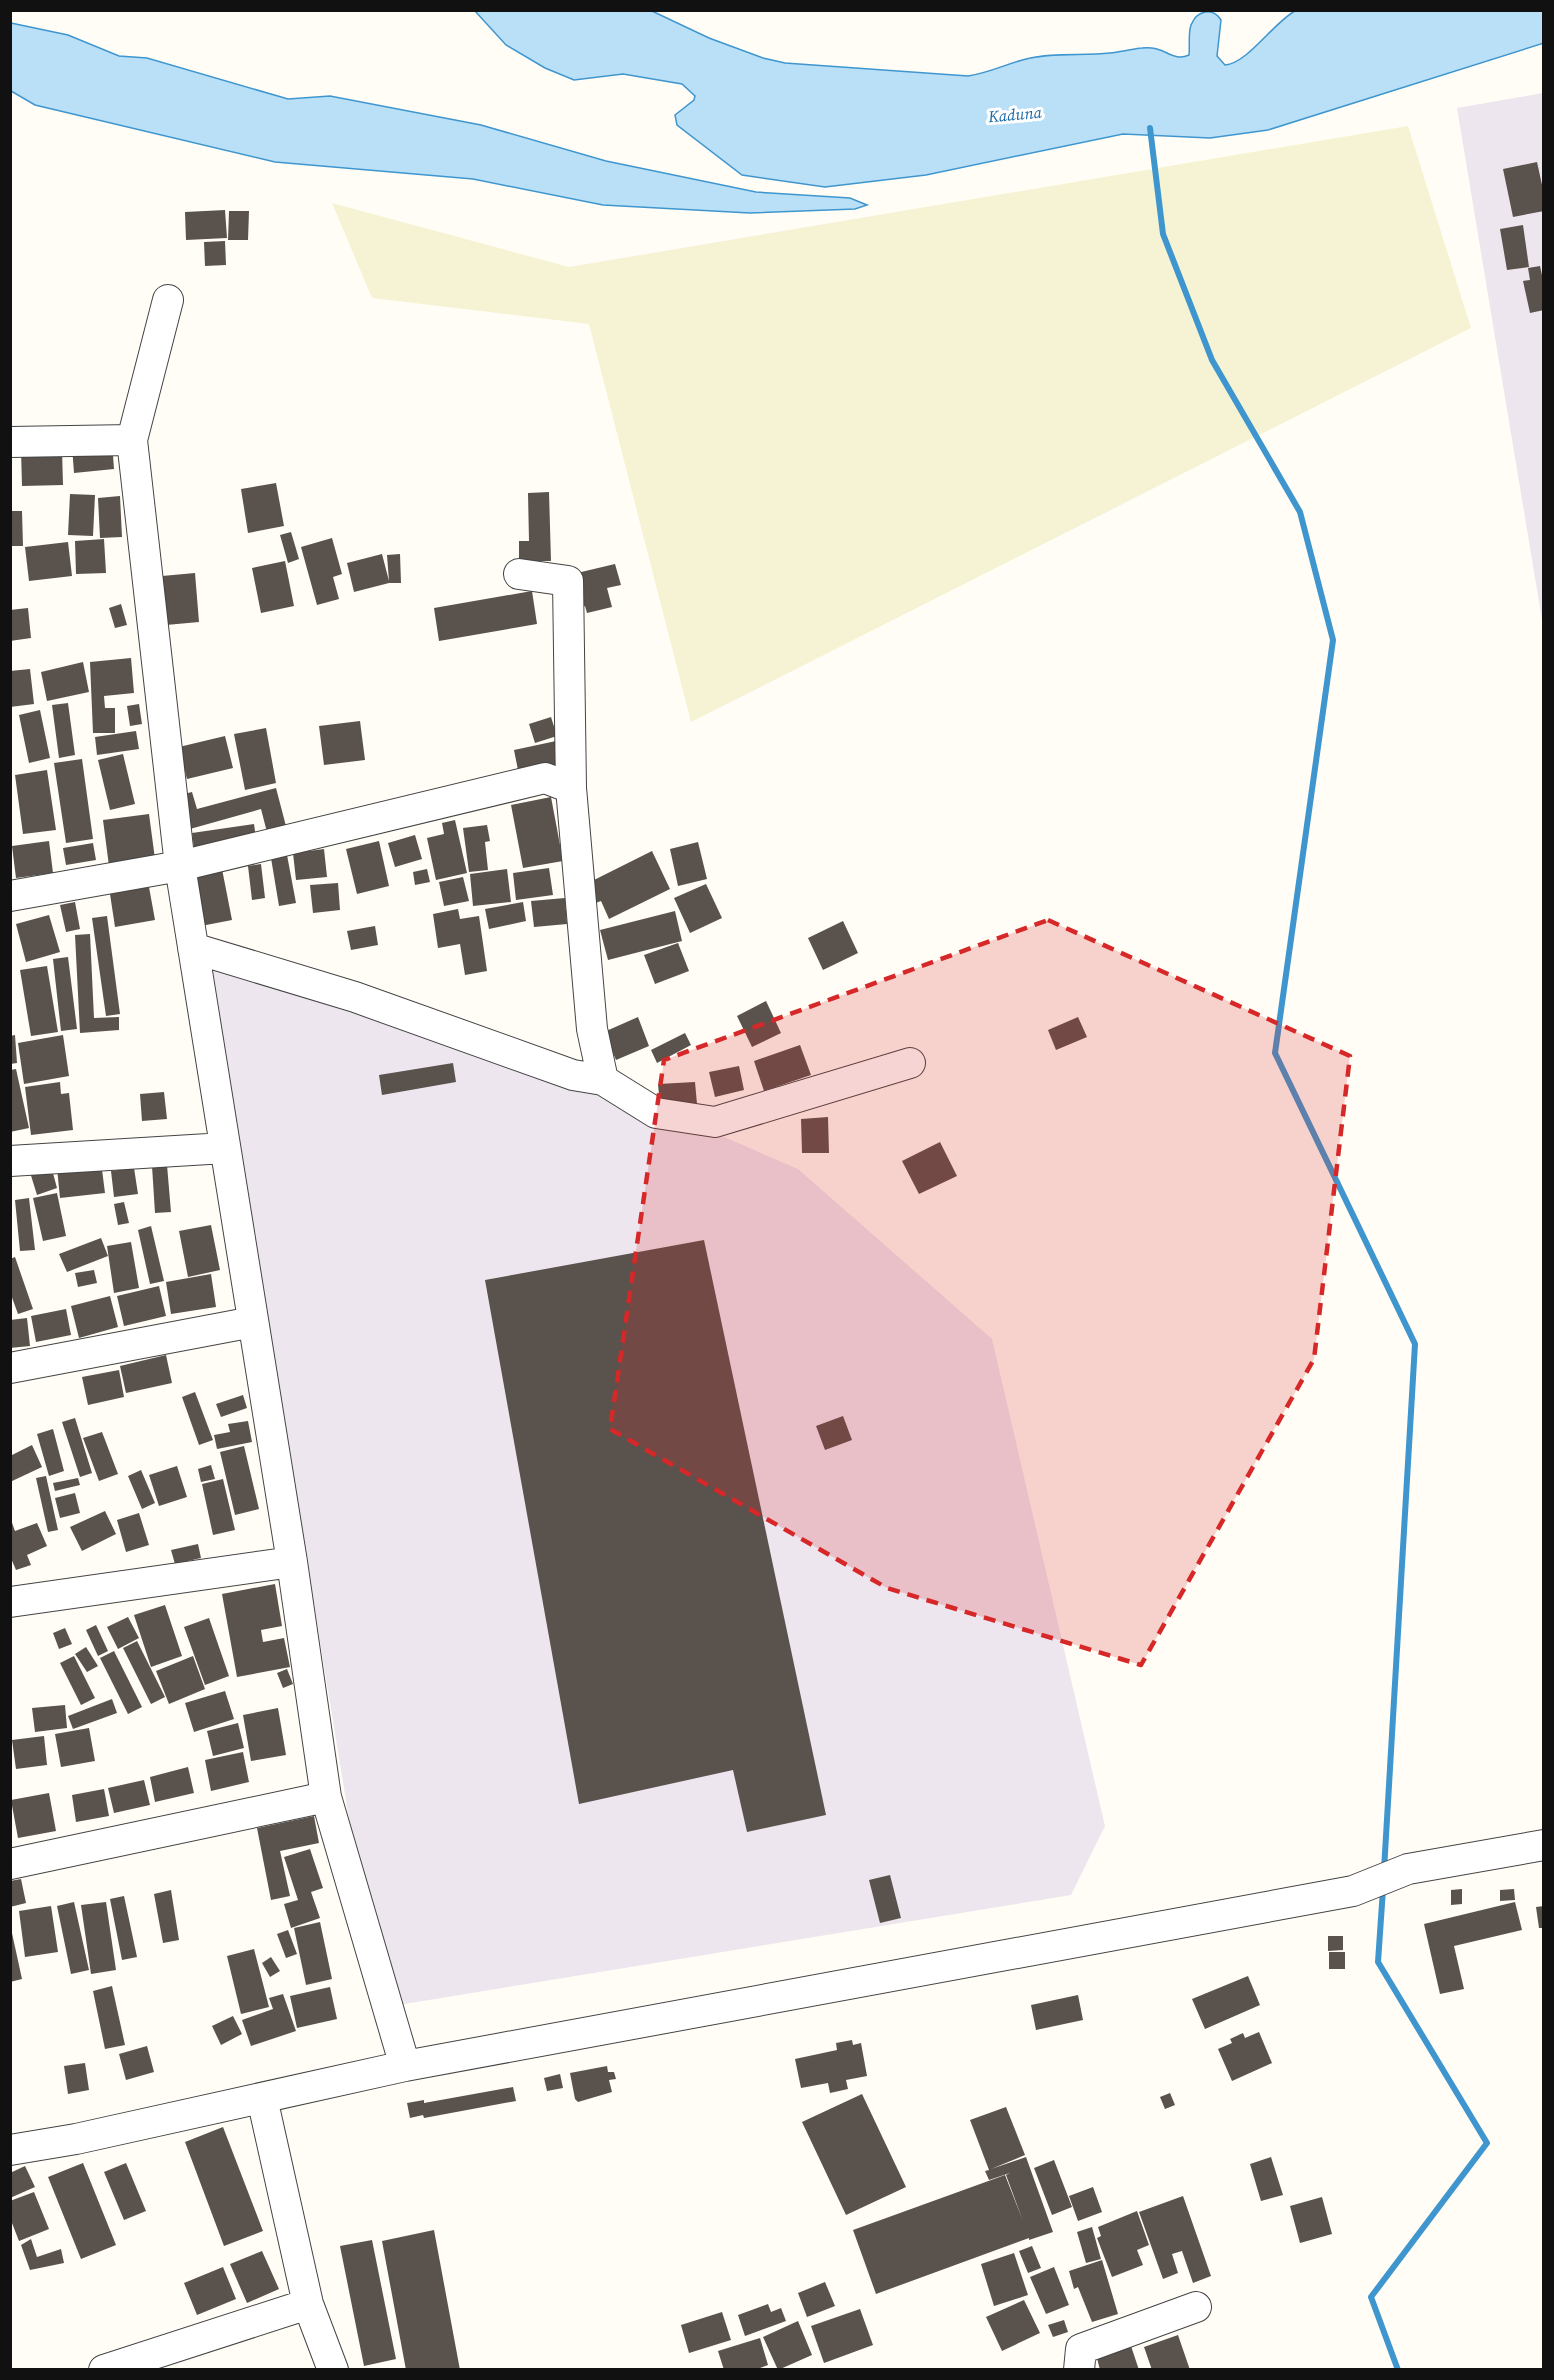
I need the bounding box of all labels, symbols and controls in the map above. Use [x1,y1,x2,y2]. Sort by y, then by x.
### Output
water label: Kaduna [986,101,1043,127]

